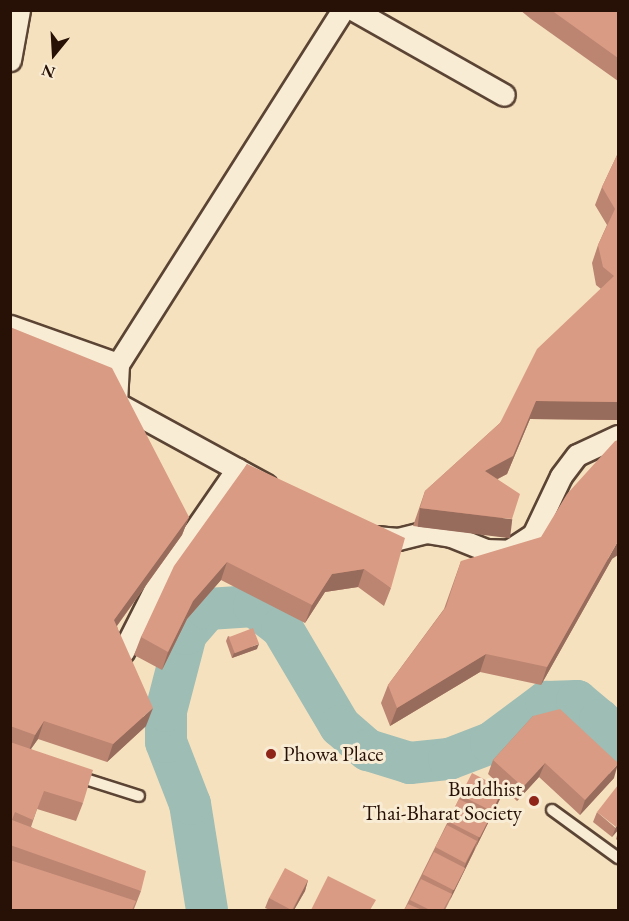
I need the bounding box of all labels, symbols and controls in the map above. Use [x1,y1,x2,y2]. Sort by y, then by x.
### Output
north arrow [24,24,84,84]
text: N [39,60,58,84]
place label: Phowa Place [283,741,383,767]
marker: Phowa Place [264,747,278,761]
place label: Buddhist Thai-Bharat Society [362,776,522,826]
marker: Buddhist Thai-Bharat Society [527,794,541,808]

